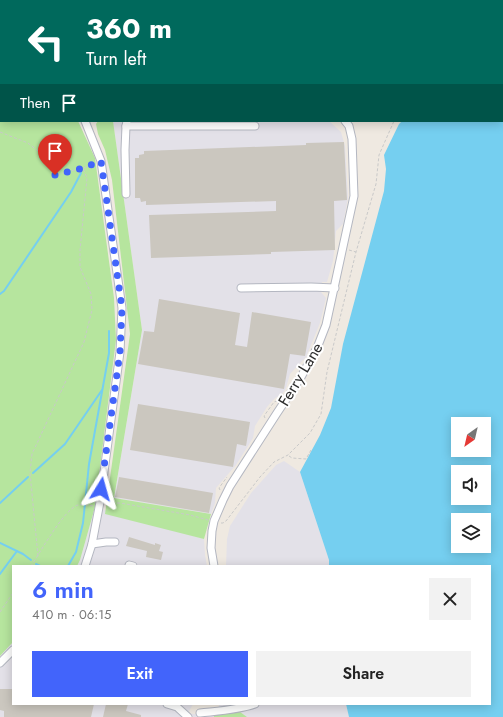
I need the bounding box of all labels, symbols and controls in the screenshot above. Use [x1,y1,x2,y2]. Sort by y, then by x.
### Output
text: 360 m [86,8,172,49]
icon: left [20,16,72,68]
text: Turn left [86,46,146,72]
text: Then [20,92,50,114]
icon: arrive [58,92,80,114]
pin [38,134,72,175]
icon: arrive [44,140,66,162]
street label: Ferry Lane [272,338,328,410]
north arrow [451,417,491,457]
map controls [451,417,491,553]
button: sound [451,465,491,505]
position arrow [80,468,122,510]
button: layers [451,513,491,553]
text: 6 min [32,572,94,607]
button: close [429,578,471,620]
text: 410 m · 06:15 [32,605,111,624]
button: Exit [32,651,248,697]
button: Share [256,651,471,697]

